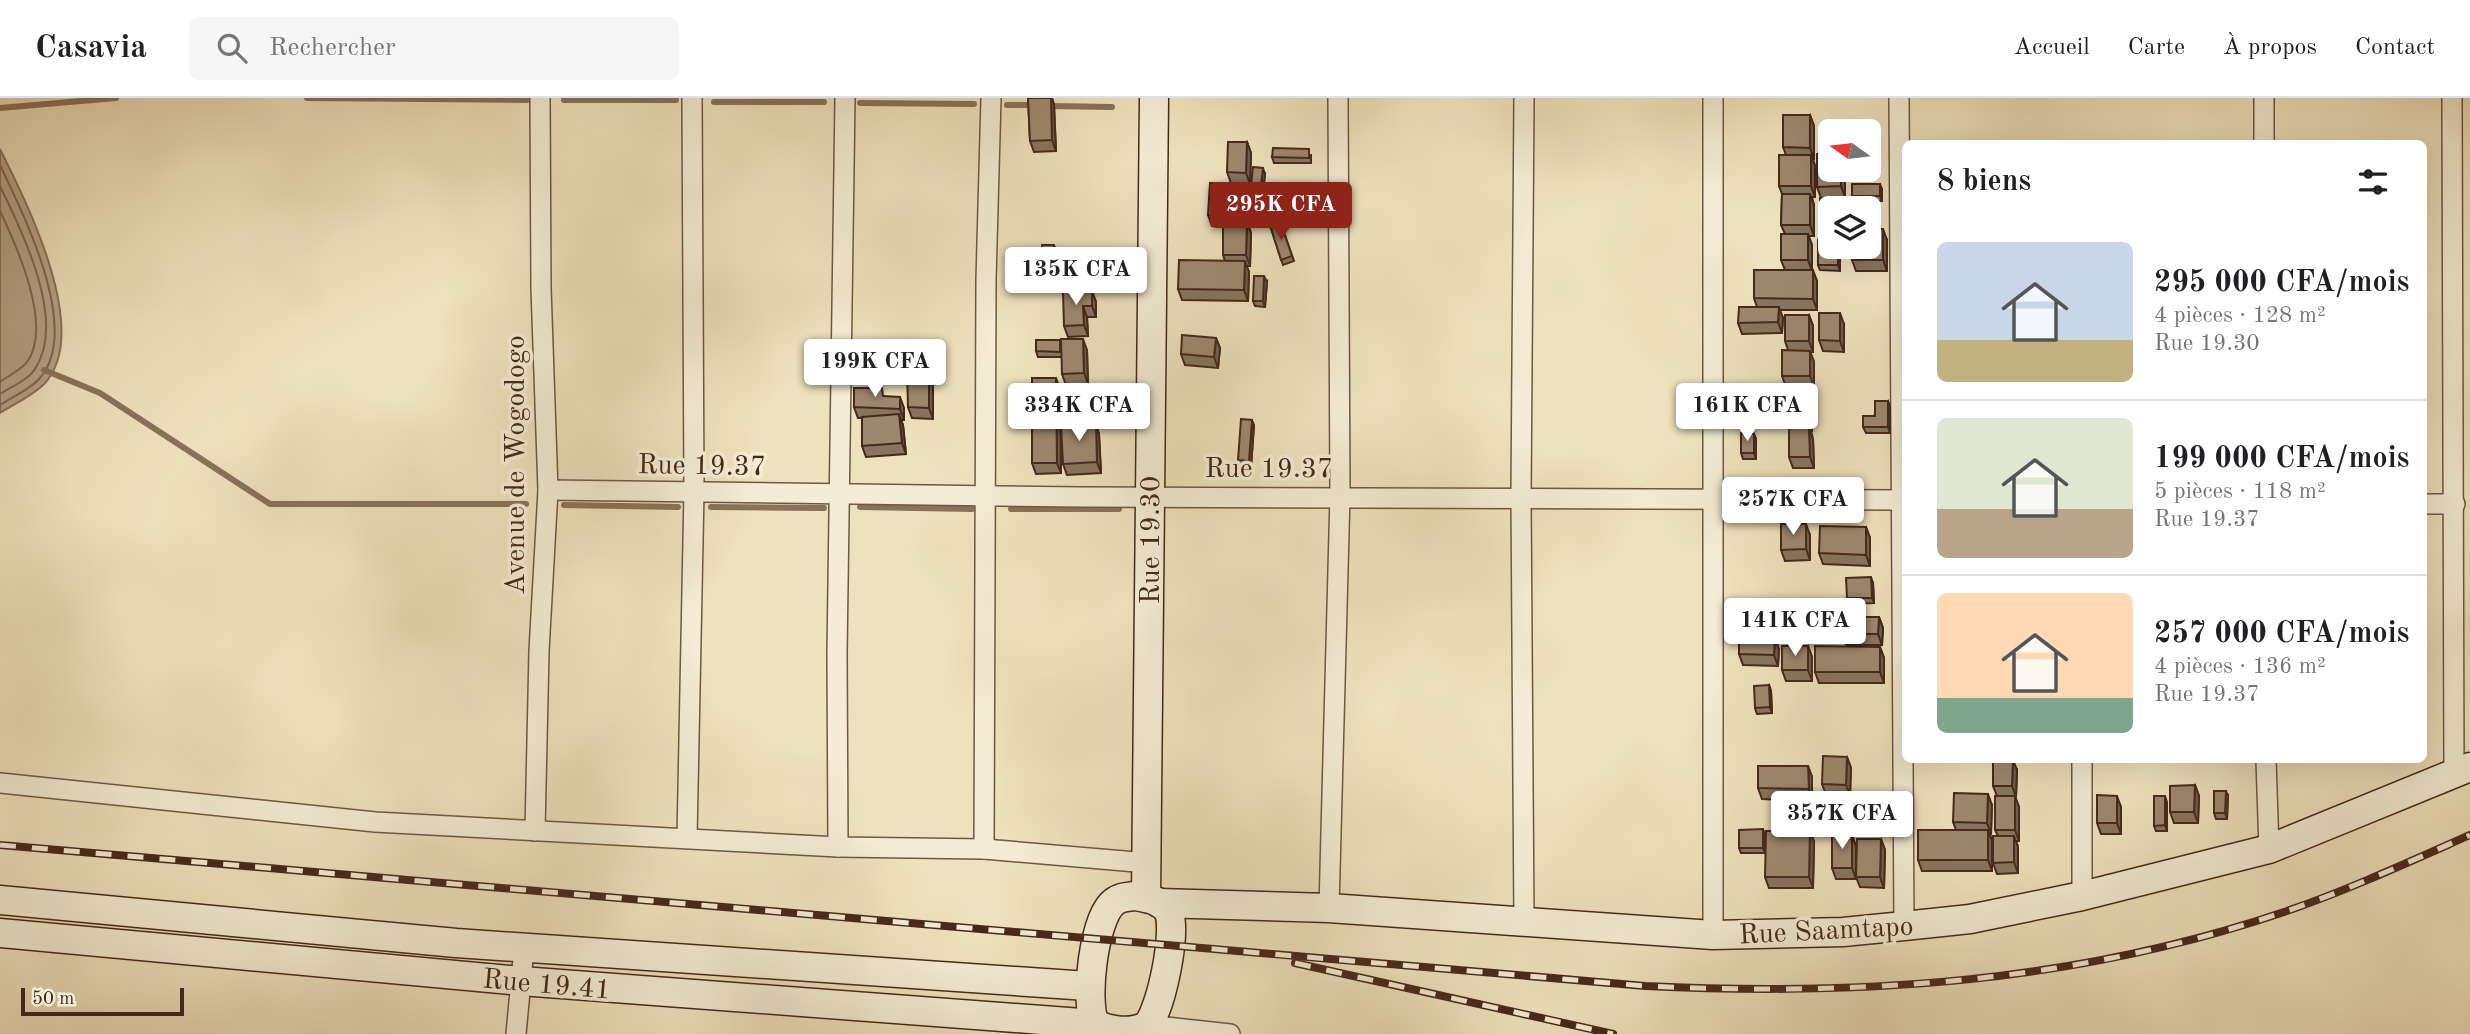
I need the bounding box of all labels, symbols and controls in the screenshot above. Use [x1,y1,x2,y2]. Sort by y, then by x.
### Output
search box [189,17,679,80]
icon: search [213,29,251,67]
text: Casavia [35,32,147,65]
text: Rechercher [269,35,396,61]
text: Accueil [2014,36,2090,60]
text: Carte [2128,36,2185,60]
text: À propos [2223,36,2317,60]
text: Contact [2355,36,2435,60]
north arrow [1818,119,1881,182]
map controls [1818,119,1881,259]
icon: filters [2354,163,2392,201]
text: 8 biens [1937,167,2031,197]
pin: 295K CFA [1209,183,1353,242]
text: 295K CFA [1226,193,1336,216]
button: layers [1818,196,1881,259]
pin: 135K CFA [1004,248,1148,307]
text: 135K CFA [1021,258,1131,281]
text: 295 000 CFA/mois [2154,268,2409,298]
icon: home [1993,270,2077,354]
text: 4 pièces · 128 m² [2154,304,2326,327]
text: Rue 19.30 [2154,332,2260,355]
street label: Avenue de Wogodogo [503,335,531,595]
pin: 199K CFA [803,340,947,399]
text: 199K CFA [820,350,930,373]
pin: 334K CFA [1007,384,1151,443]
pin: 161K CFA [1675,384,1819,443]
text: 334K CFA [1024,394,1134,417]
text: 161K CFA [1692,394,1802,417]
text: 199 000 CFA/mois [2154,444,2409,474]
icon: home [1993,446,2077,530]
street label: Rue 19.37 [637,452,766,482]
street label: Rue 19.37 [1205,456,1333,484]
street label: Rue 19.30 [1138,476,1166,604]
pin: 257K CFA [1721,478,1865,537]
text: 5 pièces · 118 m² [2154,480,2326,503]
text: 257K CFA [1738,488,1848,511]
text: Rue 19.37 [2154,508,2260,531]
pin: 141K CFA [1723,598,1867,658]
text: 141K CFA [1740,609,1850,632]
text: 257 000 CFA/mois [2154,619,2409,649]
icon: home [1993,621,2077,705]
text: 4 pièces · 136 m² [2154,655,2326,678]
text: Rue 19.37 [2154,683,2260,706]
pin: 357K CFA [1770,792,1914,851]
text: 357K CFA [1787,802,1897,825]
street label: Rue Saamtapo [1738,913,1914,951]
street label: Rue 19.41 [481,966,612,1006]
scale bar [21,985,184,1017]
text: 50 m [32,990,74,1009]

